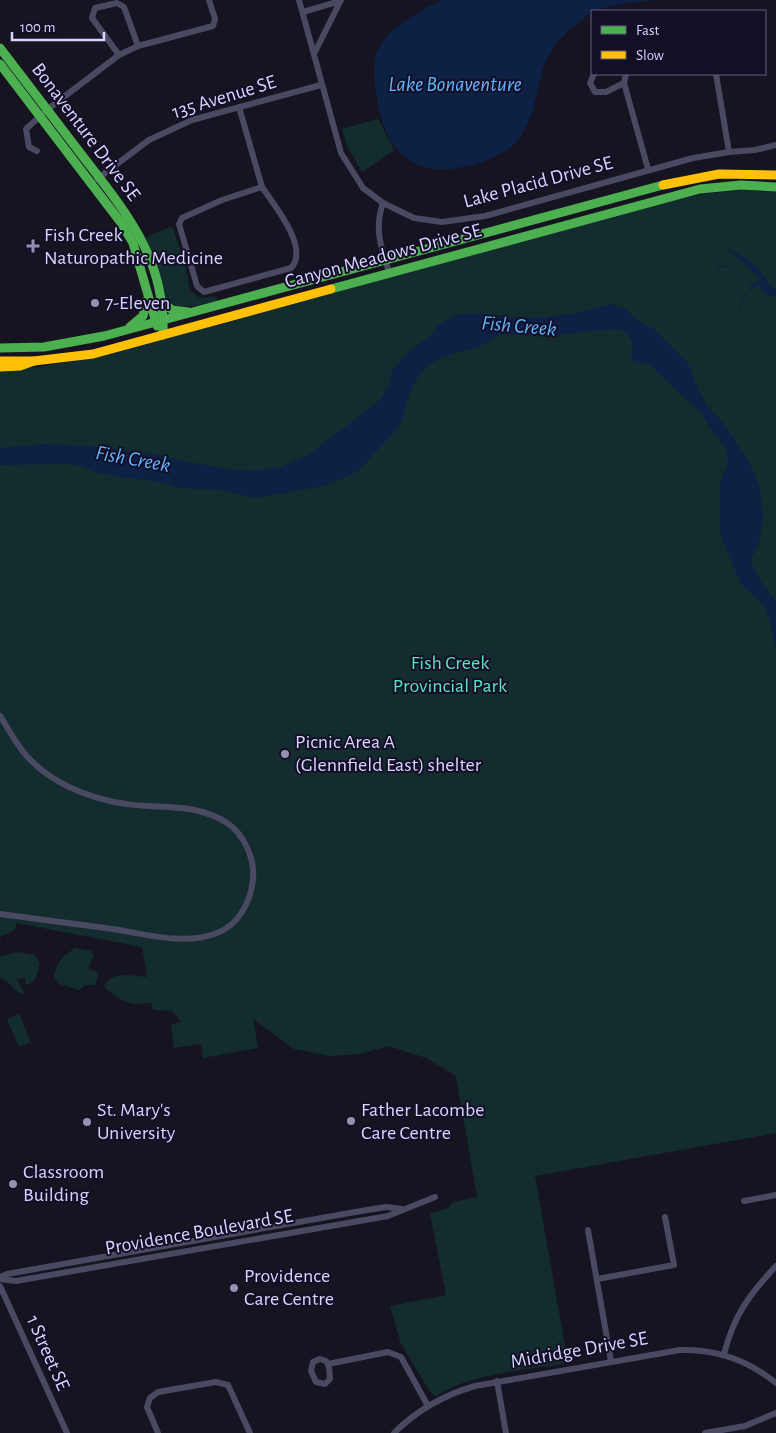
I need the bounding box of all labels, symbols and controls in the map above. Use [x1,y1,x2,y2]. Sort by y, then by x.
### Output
scale bar [12,10,105,42]
legend [591,10,766,75]
text: 100 m [20,20,55,35]
text: Fast [636,23,660,38]
text: Slow [636,48,664,63]
street label: Bonaventure Drive SE [28,59,144,205]
street label: 135 Avenue SE [170,72,279,122]
water label: Lake Bonaventure [388,74,522,95]
street label: Lake Placid Drive SE [461,152,615,212]
street label: Canyon Meadows Drive SE [282,220,484,292]
place label: Fish Creek Naturopathic Medicine [44,225,223,268]
marker: Fish Creek Naturopathic Medicine [26,239,40,253]
place label: 7-Eleven [105,293,170,313]
marker: 7-Eleven [89,297,101,309]
water label: Fish Creek [481,312,558,340]
water label: Fish Creek [94,442,172,476]
park label: Fish Creek Provincial Park [393,653,507,696]
place label: Picnic Area A (Glennfield East) shelter [295,732,482,775]
marker: Picnic Area A (Glennfield East) shelter [279,748,291,760]
place label: St. Mary's University [97,1100,176,1143]
place label: Father Lacombe Care Centre [361,1100,484,1143]
marker: Father Lacombe Care Centre [345,1115,357,1127]
marker: St. Mary's University [81,1116,93,1128]
place label: Classroom Building [23,1162,104,1205]
marker: Classroom Building [7,1178,19,1190]
street label: Providence Boulevard SE [103,1206,295,1258]
place label: Providence Care Centre [244,1266,334,1309]
marker: Providence Care Centre [228,1282,240,1294]
street label: 1 Street SE [23,1313,73,1394]
street label: Midridge Drive SE [509,1328,649,1372]

